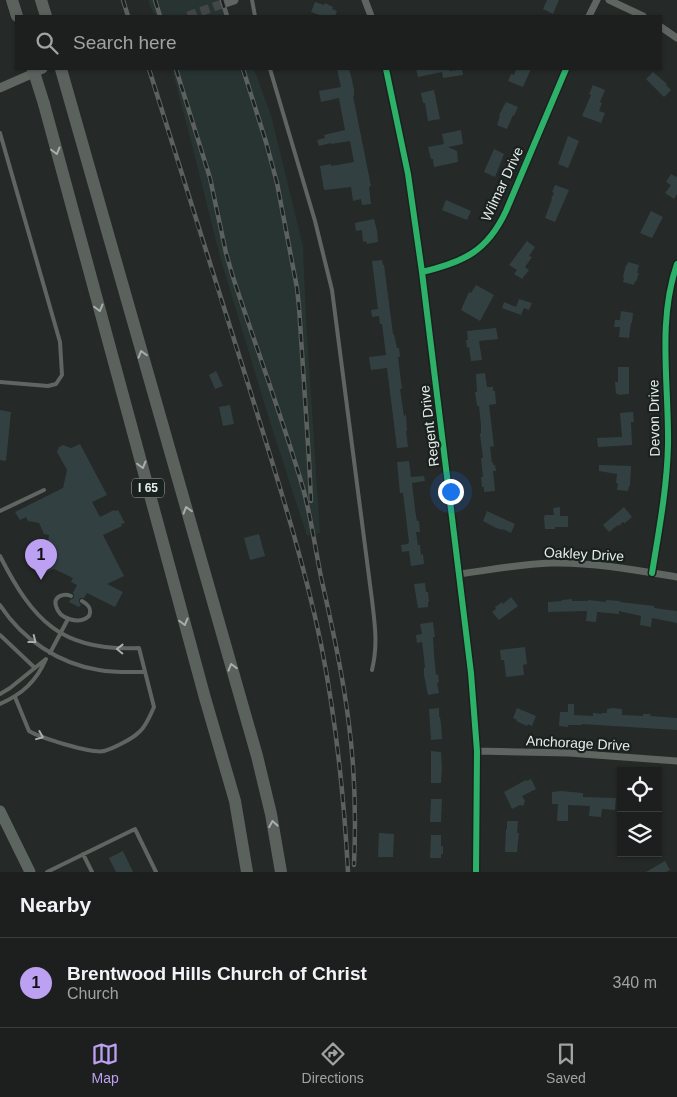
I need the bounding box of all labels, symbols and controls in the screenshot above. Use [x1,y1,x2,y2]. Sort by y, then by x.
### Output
search box [15,15,662,70]
icon: search [33,29,61,57]
text: Search here [73,32,177,53]
street label: Wilmar Drive [478,144,526,224]
one-way arrow [51,147,61,155]
one-way arrow [93,304,104,313]
one-way arrow [138,351,148,359]
street label: Devon Drive [645,379,663,457]
street label: Regent Drive [416,384,442,468]
one-way arrow [136,461,146,469]
road number: I 65 [132,478,164,498]
your location [438,479,464,505]
one-way arrow [183,507,193,515]
pin: 1 [25,539,57,580]
street label: Oakley Drive [544,544,625,564]
one-way arrow [178,617,189,626]
one-way arrow [27,635,36,643]
one-way arrow [116,643,124,654]
one-way arrow [228,663,238,671]
one-way arrow [35,730,44,740]
street label: Anchorage Drive [526,732,631,754]
map controls [617,767,662,857]
button: locate [617,767,662,812]
button: layers [617,812,662,857]
one-way arrow [268,820,278,828]
text: Nearby [20,893,91,916]
text: Brentwood Hills Church of Christ [67,963,367,984]
text: 1 [32,974,40,991]
text: 340 m [613,974,657,991]
text: Church [67,985,119,1002]
tab: Map [91,1040,119,1086]
tab: Directions [302,1040,364,1086]
tab: Saved [546,1040,586,1086]

